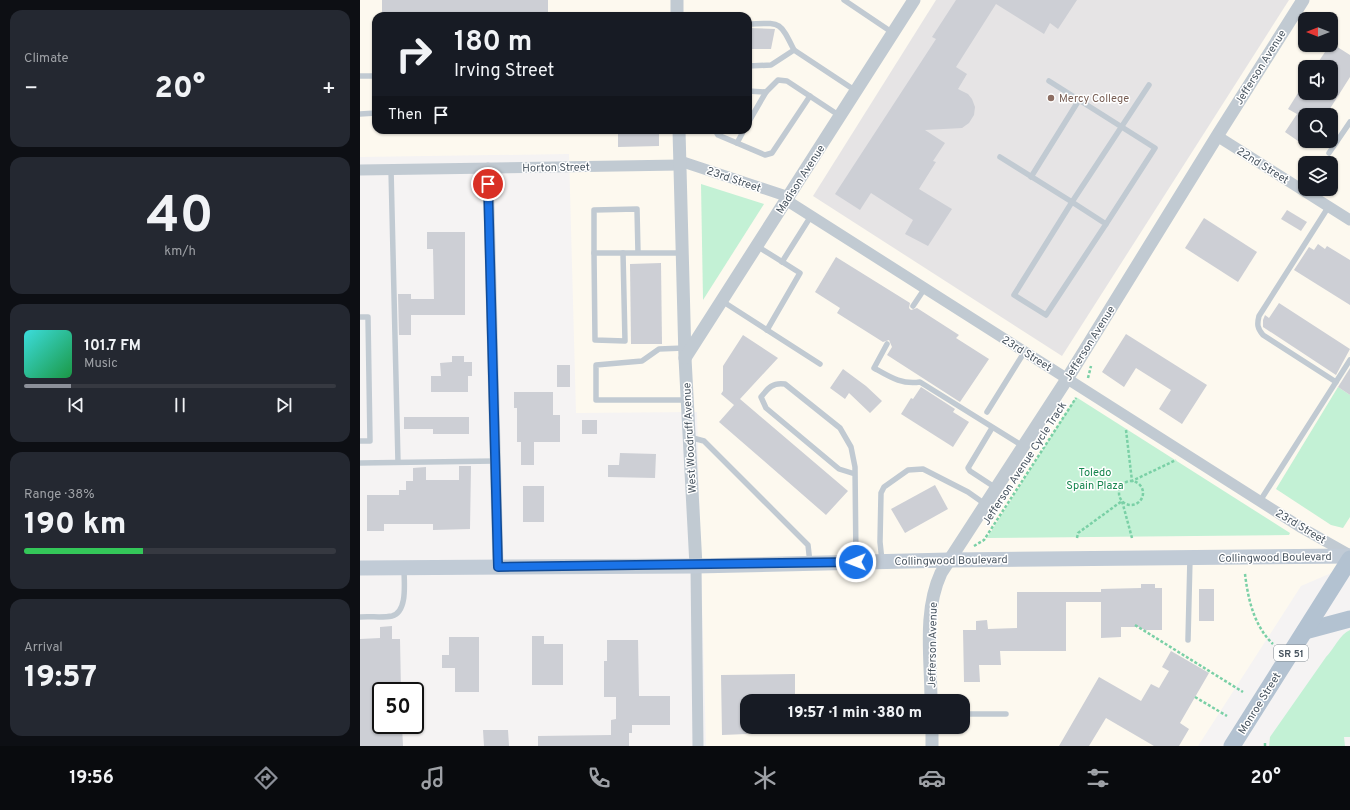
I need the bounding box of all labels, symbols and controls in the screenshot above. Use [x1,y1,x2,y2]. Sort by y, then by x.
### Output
north arrow [1298,12,1338,52]
map controls [1298,12,1338,196]
text: 180 m [454,25,532,61]
street label: Jefferson Avenue [1232,27,1290,108]
icon: right [388,28,440,80]
text: Climate [24,51,69,67]
text: Irving Street [454,60,554,83]
button: sound [1298,60,1338,100]
text: 20° [155,71,205,108]
text: − [24,76,38,103]
text: + [322,76,336,103]
place label: Mercy College [1059,92,1129,106]
marker: Mercy College [1046,93,1056,103]
icon: arrive [430,104,452,126]
text: Then [388,106,422,125]
button: search [1298,108,1338,148]
street label: Madison Avenue [773,142,828,217]
street label: 22nd Street [1234,144,1291,187]
button: layers [1298,156,1338,196]
street label: Horton Street [522,160,590,176]
street label: 23rd Street [705,164,763,196]
pin [471,167,505,201]
icon: arrive [477,173,499,195]
text: 40 [146,185,214,251]
text: km/h [164,244,196,260]
street label: Jefferson Avenue [1061,303,1119,384]
street label: 23rd Street [999,333,1054,375]
text: 101.7 FM [84,337,141,356]
text: Music [84,356,118,372]
street label: West Woodruff Avenue [680,382,700,494]
icon: previous [65,394,87,416]
icon: pause [169,394,191,416]
icon: next [273,394,295,416]
street label: Jefferson Avenue Cycle Track [980,399,1070,528]
park label: Toledo Spain Plaza [1066,466,1124,493]
text: Range · 38% [24,487,94,503]
street label: 23rd Street [1273,506,1328,547]
text: 190 km [24,507,126,544]
position arrow [835,541,877,583]
street label: Collingwood Boulevard [1218,550,1332,566]
street label: Collingwood Boulevard [894,553,1008,569]
street label: Jefferson Avenue [925,602,941,688]
text: Arrival [24,640,63,656]
road number: SR 51 [1274,645,1308,661]
text: 19:57 [24,660,97,697]
street label: Monroe Street [1235,670,1284,737]
speed limit sign: 50 [372,682,424,734]
text: 19:57 · 1 min · 380 m [788,704,922,723]
icon: directions [252,764,280,792]
icon: music [419,764,447,792]
icon: phone [585,764,613,792]
icon: climate [751,764,779,792]
icon: car [918,764,946,792]
icon: filters [1084,764,1112,792]
text: 19:56 [69,767,114,790]
text: 20° [1250,767,1281,790]

